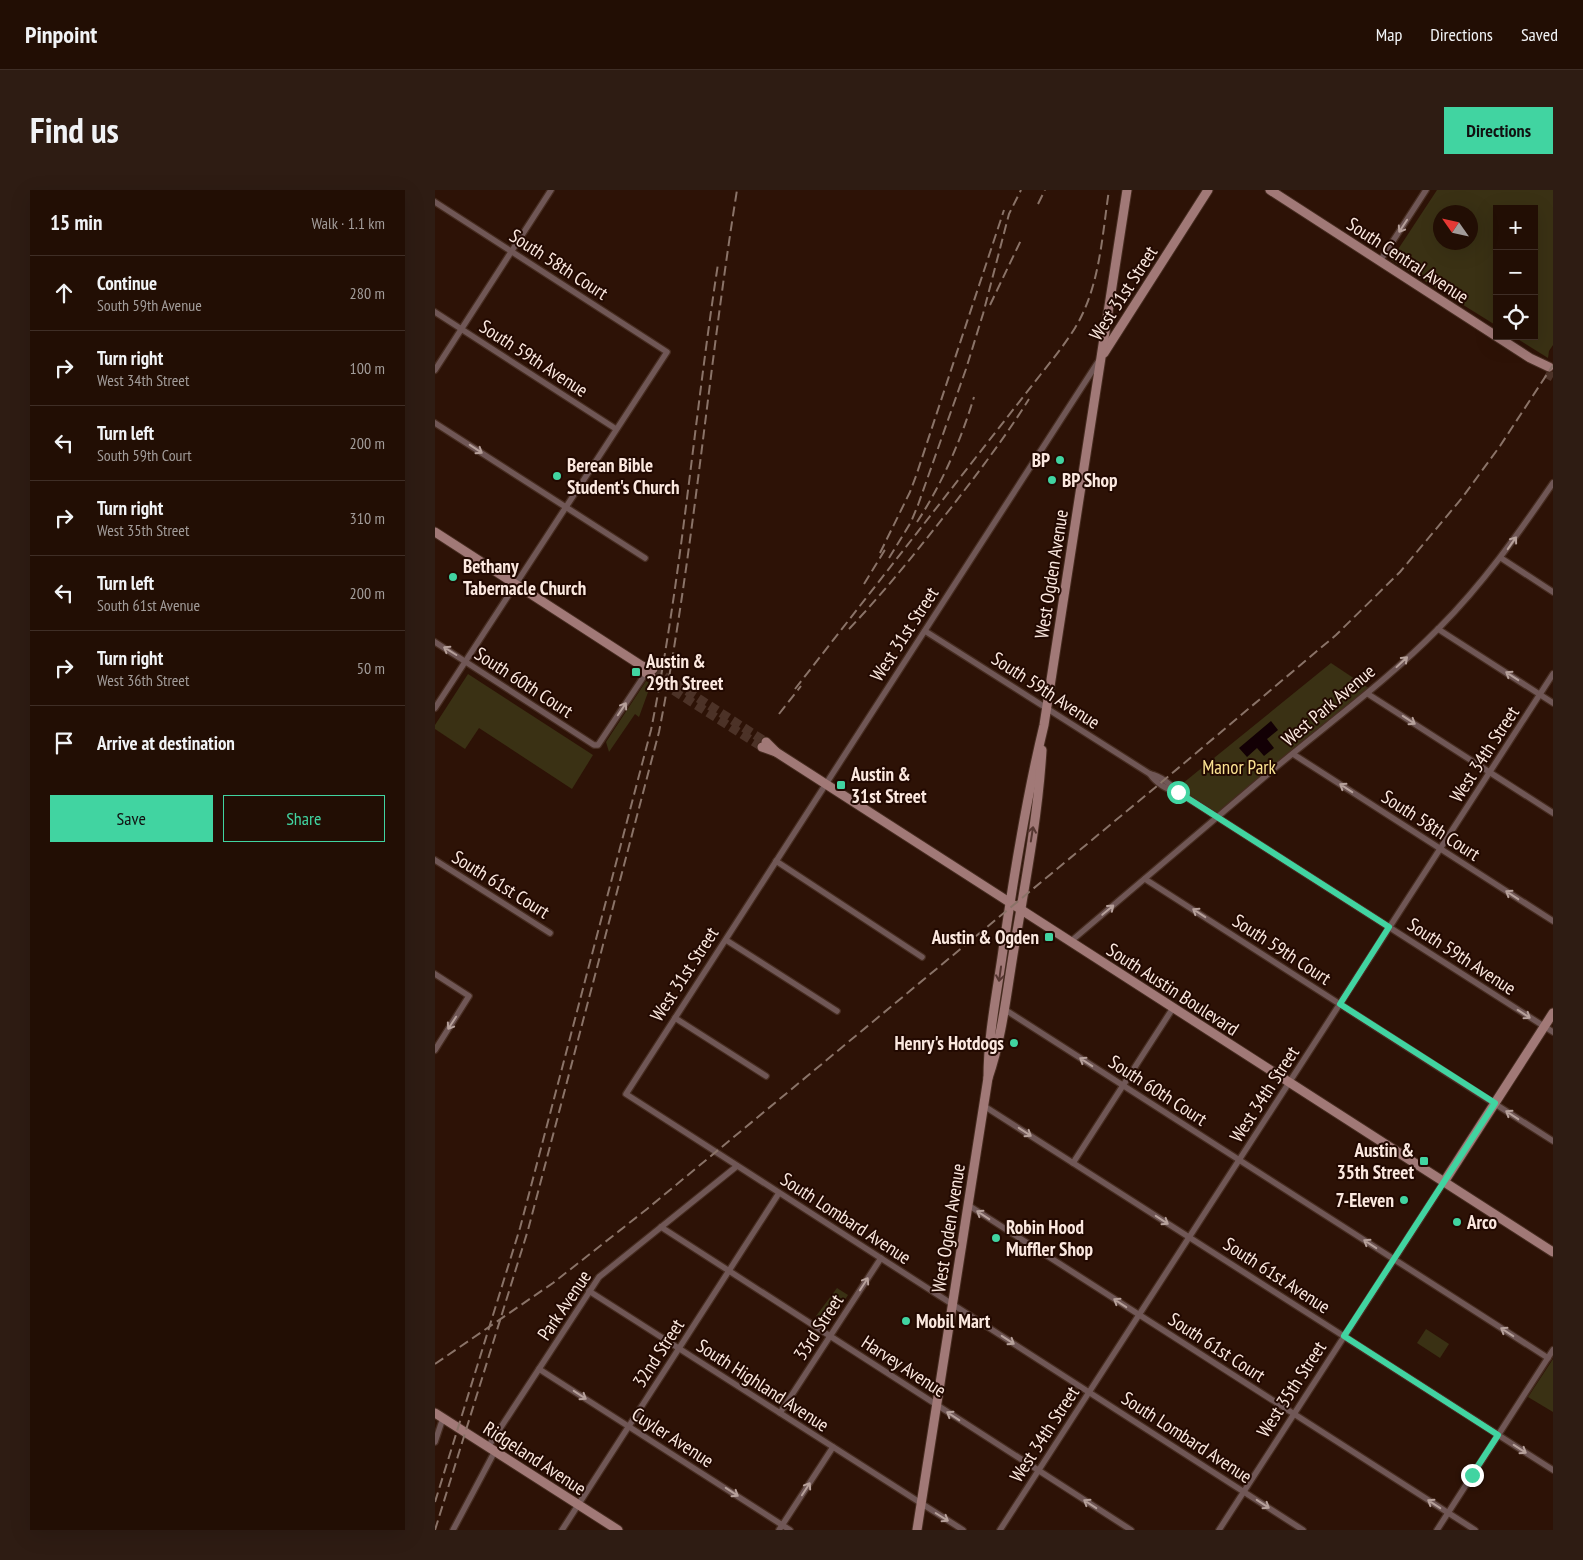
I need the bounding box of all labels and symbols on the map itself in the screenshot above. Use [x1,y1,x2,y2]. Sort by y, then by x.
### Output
north arrow [1433,205,1478,250]
street label: South Central Avenue [1343,212,1474,308]
one-way arrow [1398,218,1408,232]
street label: South 58th Court [505,223,613,305]
street label: West 31st Street [1084,241,1163,345]
street label: South 59th Avenue [475,314,593,402]
one-way arrow [469,444,483,454]
place label: BP [1032,448,1050,472]
place label: Berean Bible Student's Church [567,453,680,499]
marker: BP [1054,454,1066,466]
place label: BP Shop [1062,468,1118,492]
marker: Berean Bible Student's Church [551,470,563,482]
marker: BP Shop [1046,474,1058,486]
street label: West Ogden Avenue [1029,508,1073,640]
one-way arrow [1507,536,1517,550]
place label: Bethany Tabernacle Church [463,554,586,600]
marker: Bethany Tabernacle Church [447,571,459,583]
street label: West 31st Street [865,582,944,686]
street label: South 60th Court [470,641,578,723]
one-way arrow [444,646,458,656]
street label: South 59th Avenue [987,646,1105,734]
place label: Austin & 29th Street [645,649,724,695]
one-way arrow [1396,656,1408,668]
street label: West Park Avenue [1276,659,1380,751]
marker: Austin & 29th Street [630,666,642,678]
one-way arrow [1505,671,1519,682]
street label: West 34th Street [1444,701,1524,807]
one-way arrow [617,702,627,716]
one-way arrow [1402,715,1416,726]
park label: Manor Park [1202,755,1276,779]
place label: Austin & 31st Street [850,762,927,808]
marker: Austin & 31st Street [835,779,847,791]
route start [1167,781,1190,804]
one-way arrow [1339,783,1353,793]
street label: South 58th Court [1377,784,1485,866]
one-way arrow [1028,826,1038,842]
street label: South 61st Court [448,845,555,924]
one-way arrow [1505,889,1519,900]
one-way arrow [1101,905,1114,916]
one-way arrow [1192,908,1206,918]
street label: South 59th Court [1228,908,1336,990]
street label: South 59th Avenue [1403,912,1521,1000]
street label: West 31st Street [645,922,724,1026]
place label: Austin & Ogden [931,925,1039,949]
marker: Austin & Ogden [1043,931,1055,943]
street label: South Austin Boulevard [1102,937,1244,1041]
one-way arrow [994,965,1004,981]
one-way arrow [1517,1008,1531,1019]
one-way arrow [447,1016,457,1030]
place label: Henry's Hotdogs [894,1031,1004,1055]
marker: Henry's Hotdogs [1008,1037,1020,1049]
street label: West 34th Street [1224,1041,1304,1147]
street label: South 60th Court [1104,1049,1212,1131]
one-way arrow [1079,1057,1093,1067]
one-way arrow [1505,1109,1519,1120]
one-way arrow [1018,1127,1032,1137]
place label: Austin & 35th Street [1337,1138,1414,1184]
marker: Austin & 35th Street [1418,1155,1430,1167]
street label: West Ogden Avenue [926,1162,970,1294]
street label: South Lombard Avenue [776,1167,916,1269]
place label: 7-Eleven [1335,1188,1394,1212]
marker: 7-Eleven [1398,1194,1410,1206]
one-way arrow [977,1210,991,1220]
place label: Arco [1466,1210,1497,1234]
place label: Robin Hood Muffler Shop [1006,1215,1093,1261]
one-way arrow [1154,1215,1168,1225]
marker: Arco [1451,1216,1463,1228]
marker: Robin Hood Muffler Shop [990,1232,1002,1244]
street label: South 61st Avenue [1219,1232,1335,1319]
one-way arrow [1363,1239,1377,1250]
street label: Park Avenue [532,1265,596,1345]
one-way arrow [859,1278,869,1292]
street label: 33rd Street [788,1289,849,1365]
one-way arrow [1114,1297,1128,1307]
street label: South 61st Court [1164,1307,1271,1388]
place label: Mobil Mart [916,1309,991,1333]
street label: 32nd Street [627,1314,689,1392]
marker: Mobil Mart [900,1315,912,1327]
one-way arrow [1500,1327,1514,1337]
street label: Harvey Avenue [857,1330,951,1402]
street label: South Highland Avenue [692,1333,834,1437]
one-way arrow [1001,1335,1015,1346]
street label: West 35th Street [1251,1336,1331,1442]
street label: West 34th Street [1004,1381,1084,1487]
street label: South Lombard Avenue [1117,1386,1257,1488]
one-way arrow [573,1390,587,1400]
street label: Cuyler Avenue [628,1402,719,1472]
one-way arrow [947,1411,961,1421]
street label: Ridgeland Avenue [479,1416,591,1500]
one-way arrow [1512,1444,1526,1454]
route end [1461,1464,1484,1487]
one-way arrow [801,1482,811,1496]
one-way arrow [724,1488,738,1498]
one-way arrow [1083,1498,1097,1509]
one-way arrow [1427,1498,1441,1508]
one-way arrow [1255,1499,1269,1509]
one-way arrow [934,1512,948,1522]

